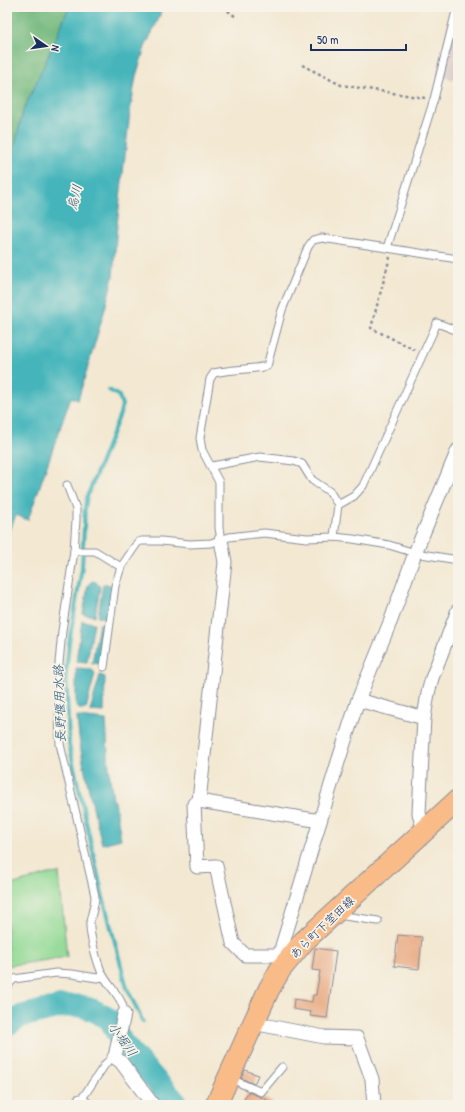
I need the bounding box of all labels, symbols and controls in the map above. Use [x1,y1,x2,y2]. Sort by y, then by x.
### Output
north arrow [26,26,66,66]
scale bar [311,26,406,52]
text: 50 m [317,31,338,48]
text: N [48,44,63,53]
water label: 烏川 [62,182,86,212]
water label: 長野堰用水路 [49,664,69,743]
street label: あら町下室田線 [286,892,358,962]
water label: 小堀川 [104,1018,142,1060]

